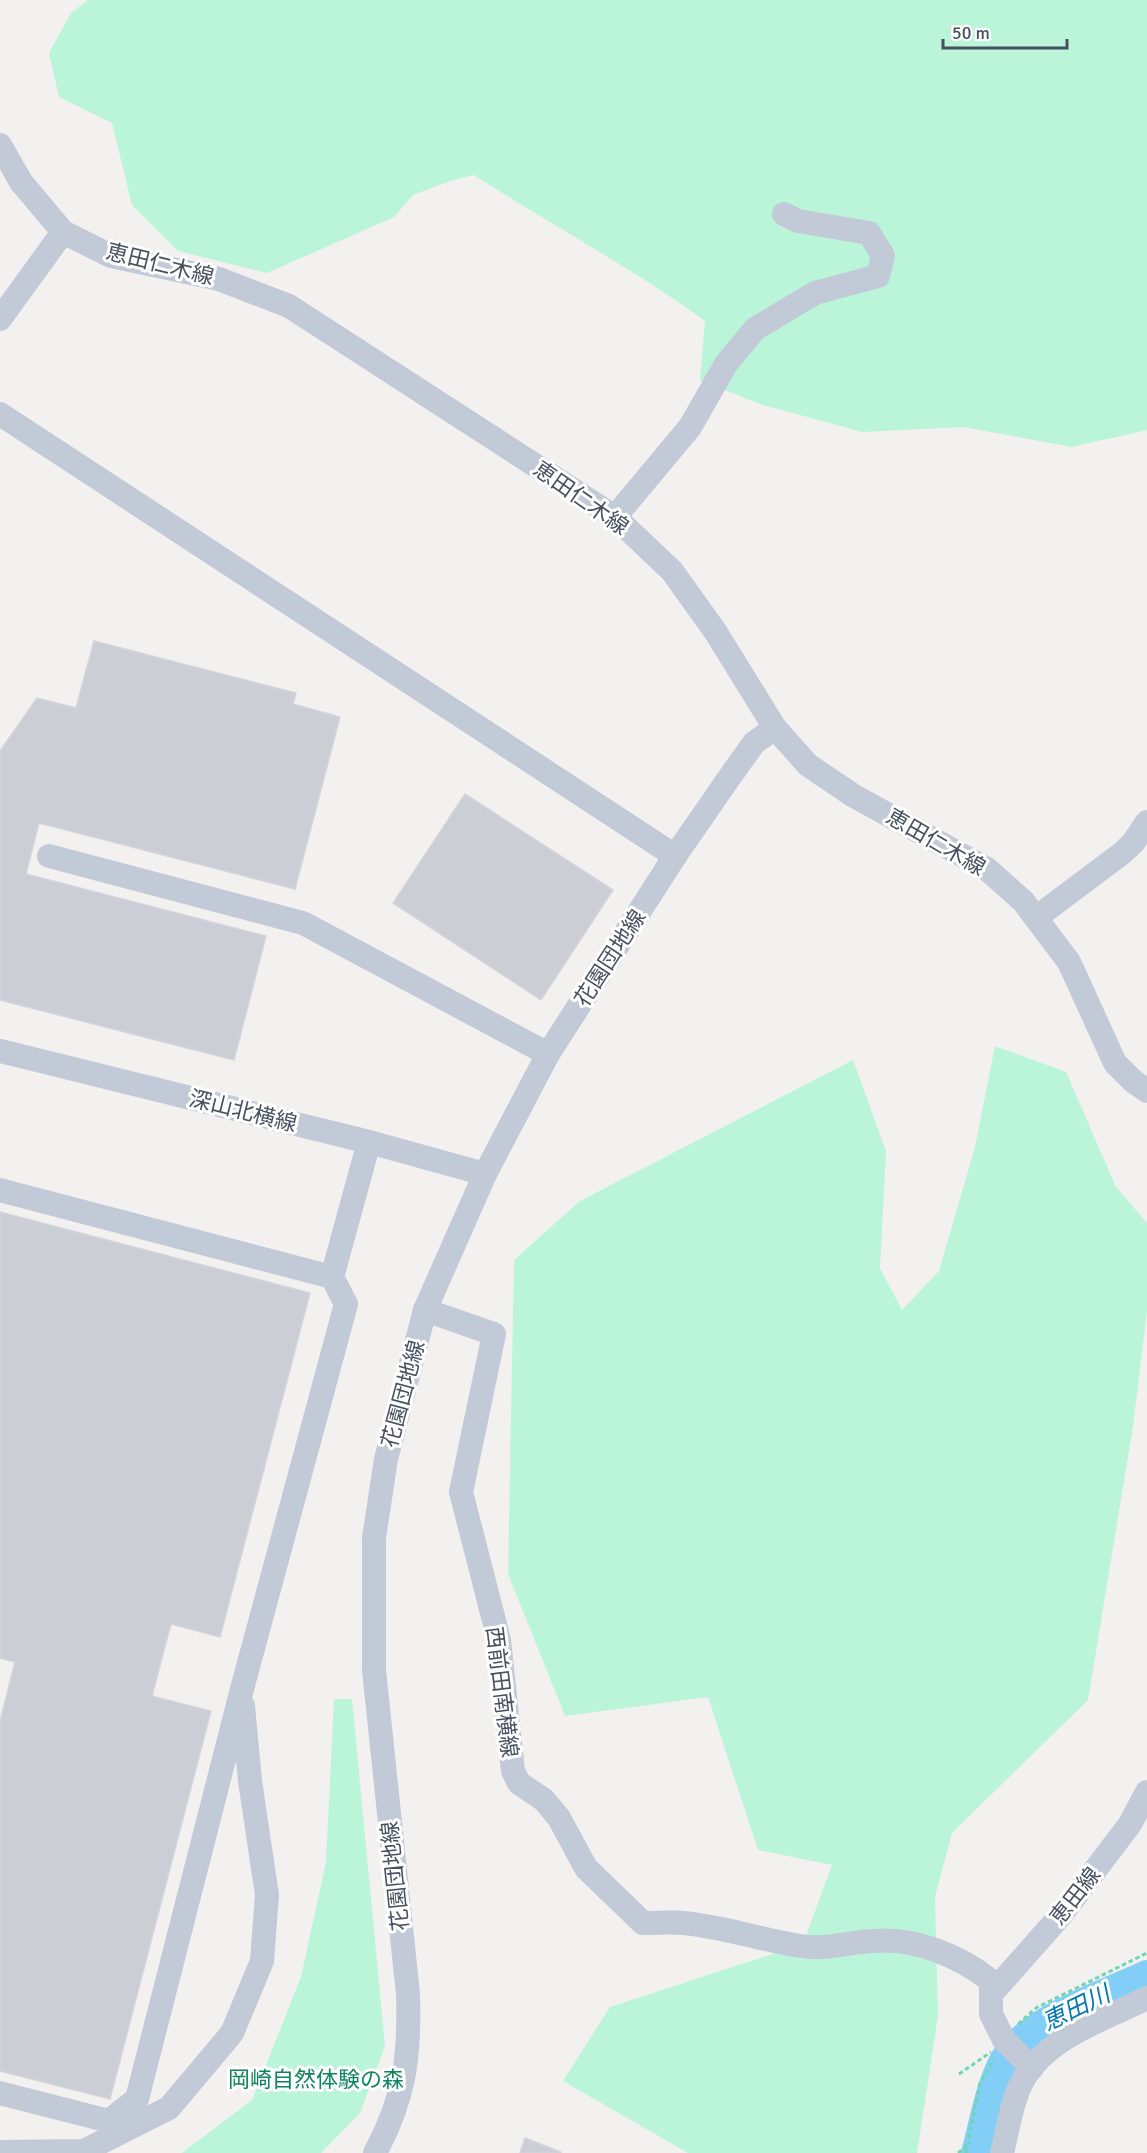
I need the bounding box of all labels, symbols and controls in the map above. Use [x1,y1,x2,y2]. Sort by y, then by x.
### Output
scale bar [943,12,1068,50]
text: 50 m [952,22,990,44]
street label: 恵田仁木線 [103,238,217,290]
street label: 恵田仁木線 [528,455,634,541]
street label: 恵田仁木線 [882,803,990,881]
street label: 花園団地線 [569,905,651,1011]
street label: 深山北横線 [186,1085,300,1137]
street label: 花園団地線 [376,1337,430,1451]
street label: 西前田南横線 [481,1625,523,1759]
street label: 花園団地線 [376,1820,414,1932]
street label: 恵田線 [1044,1862,1106,1930]
water label: 恵田川 [1037,1977,1118,2037]
park label: 岡崎自然体験の森 [228,2066,404,2093]

